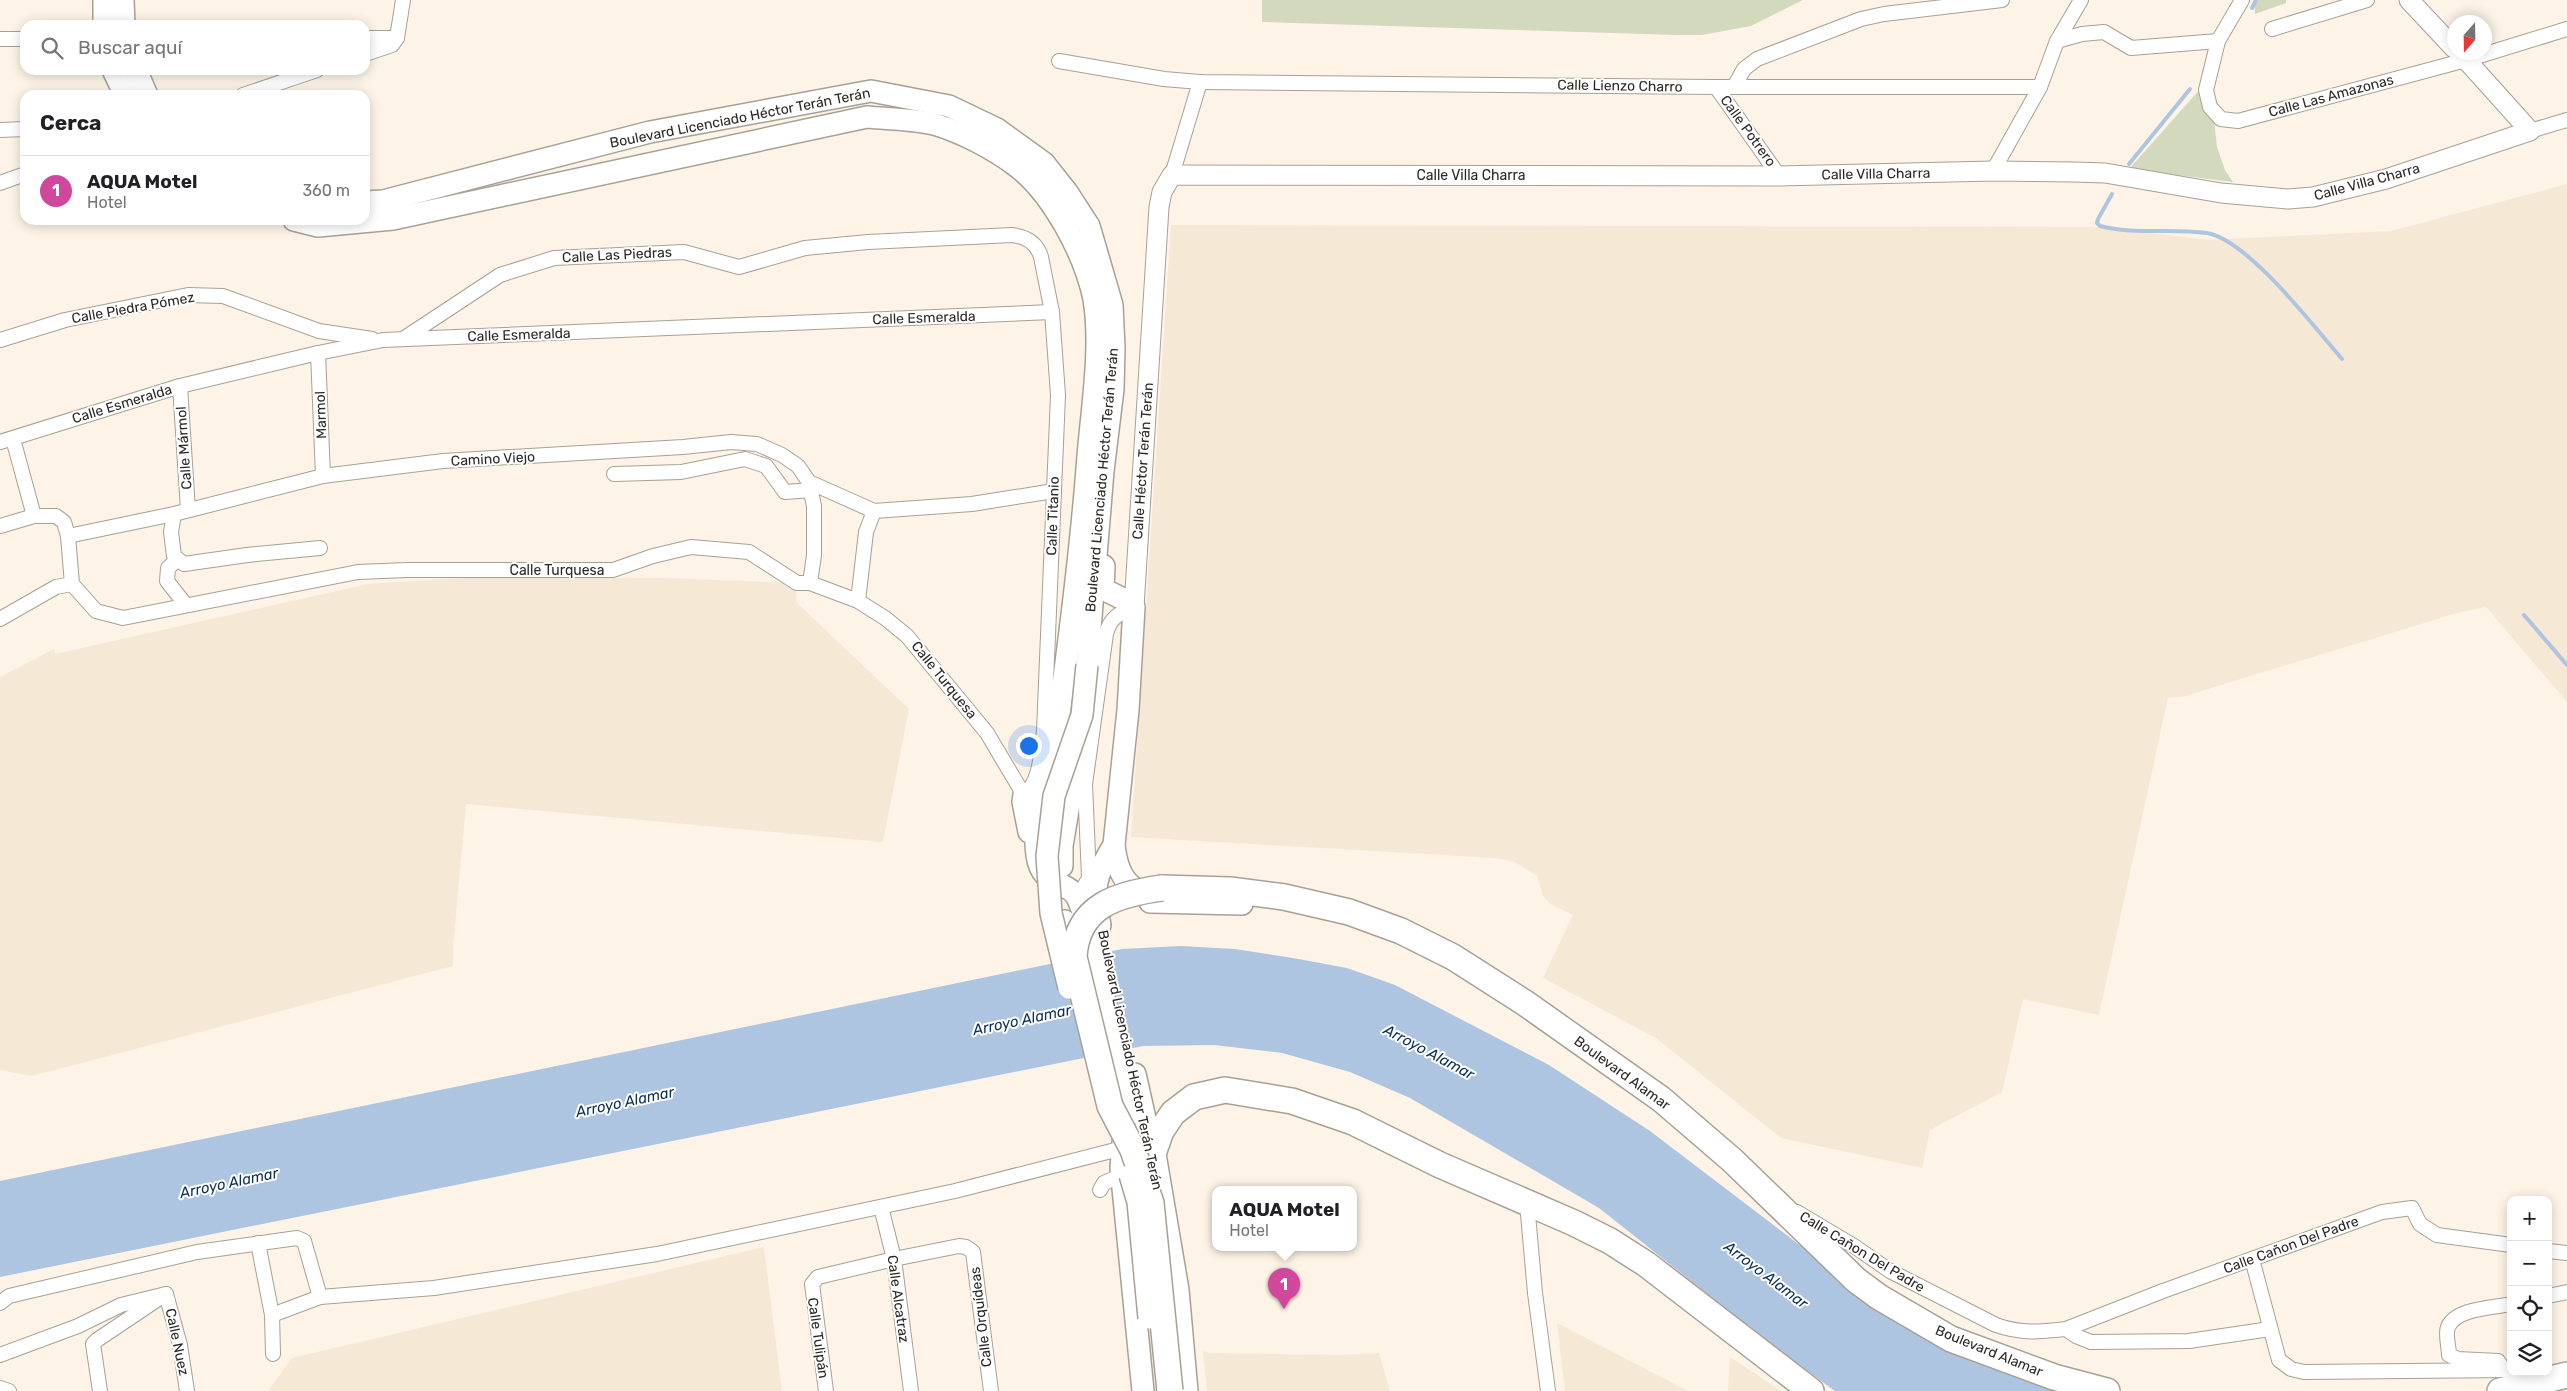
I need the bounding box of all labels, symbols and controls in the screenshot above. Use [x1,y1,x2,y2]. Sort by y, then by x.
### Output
north arrow [2447,15,2492,60]
search box [20,20,370,75]
icon: search [38,34,66,62]
text: Buscar aquí [78,36,182,59]
street label: Calle Las Amazonas [2267,71,2395,121]
street label: Calle Lienzo Charro [1557,76,1683,96]
street label: Boulevard Licenciado Héctor Terán Terán [608,84,872,152]
street label: Calle Potrero [1717,92,1779,170]
text: Cerca [40,110,101,135]
street label: Calle Villa Charra [2312,160,2422,204]
street label: Calle Villa Charra [1821,165,1931,183]
street label: Calle Villa Charra [1416,167,1526,184]
text: AQUA Motel [87,170,197,193]
text: 1 [52,181,60,200]
text: 360 m [302,181,350,200]
text: Hotel [87,193,127,212]
street label: Calle Las Piedras [562,244,672,266]
street label: Calle Piedra Pómez [70,289,196,327]
street label: Calle Esmeralda [872,308,976,328]
street label: Calle Esmeralda [467,325,571,345]
street label: Boulevard Licenciado Héctor Terán Terán [1082,347,1122,613]
street label: Calle Esmeralda [70,381,174,427]
street label: Calle Héctor Terán Terán [1129,382,1157,540]
street label: Marmol [312,391,330,439]
street label: Calle Mármol [173,406,195,490]
street label: Camino Viejo [450,448,536,470]
street label: Calle Titanio [1043,476,1063,556]
street label: Calle Turquesa [510,562,604,579]
street label: Calle Turquesa [908,638,980,722]
your location [1016,733,1042,759]
street label: Boulevard Licenciado Héctor Terán Terán [1094,929,1166,1191]
water label: Arroyo Alamar [970,1001,1074,1039]
water label: Arroyo Alamar [1380,1020,1479,1084]
street label: Boulevard Alamar [1571,1032,1674,1114]
water label: Arroyo Alamar [573,1083,677,1121]
water label: Arroyo Alamar [177,1164,281,1202]
popup [1212,1186,1357,1251]
map controls [2507,1196,2552,1376]
button: + [2507,1196,2552,1241]
text: AQUA Motel [1229,1198,1340,1221]
street label: Calle Cañon Del Padre [1796,1208,1928,1296]
street label: Calle Cañon Del Padre [2221,1213,2361,1277]
text: Hotel [1229,1221,1269,1240]
water label: Arroyo Alamar [1720,1237,1812,1313]
button: − [2507,1241,2552,1286]
street label: Calle Alcatraz [883,1254,913,1344]
street label: Calle Orquídeas [966,1266,996,1368]
pin: 1 [1268,1268,1300,1309]
button: locate [2507,1286,2552,1331]
street label: Calle Tulipán [804,1296,832,1380]
street label: Calle Nuez [162,1307,192,1377]
street label: Boulevard Alamar [1933,1322,2046,1381]
button: layers [2507,1331,2552,1376]

